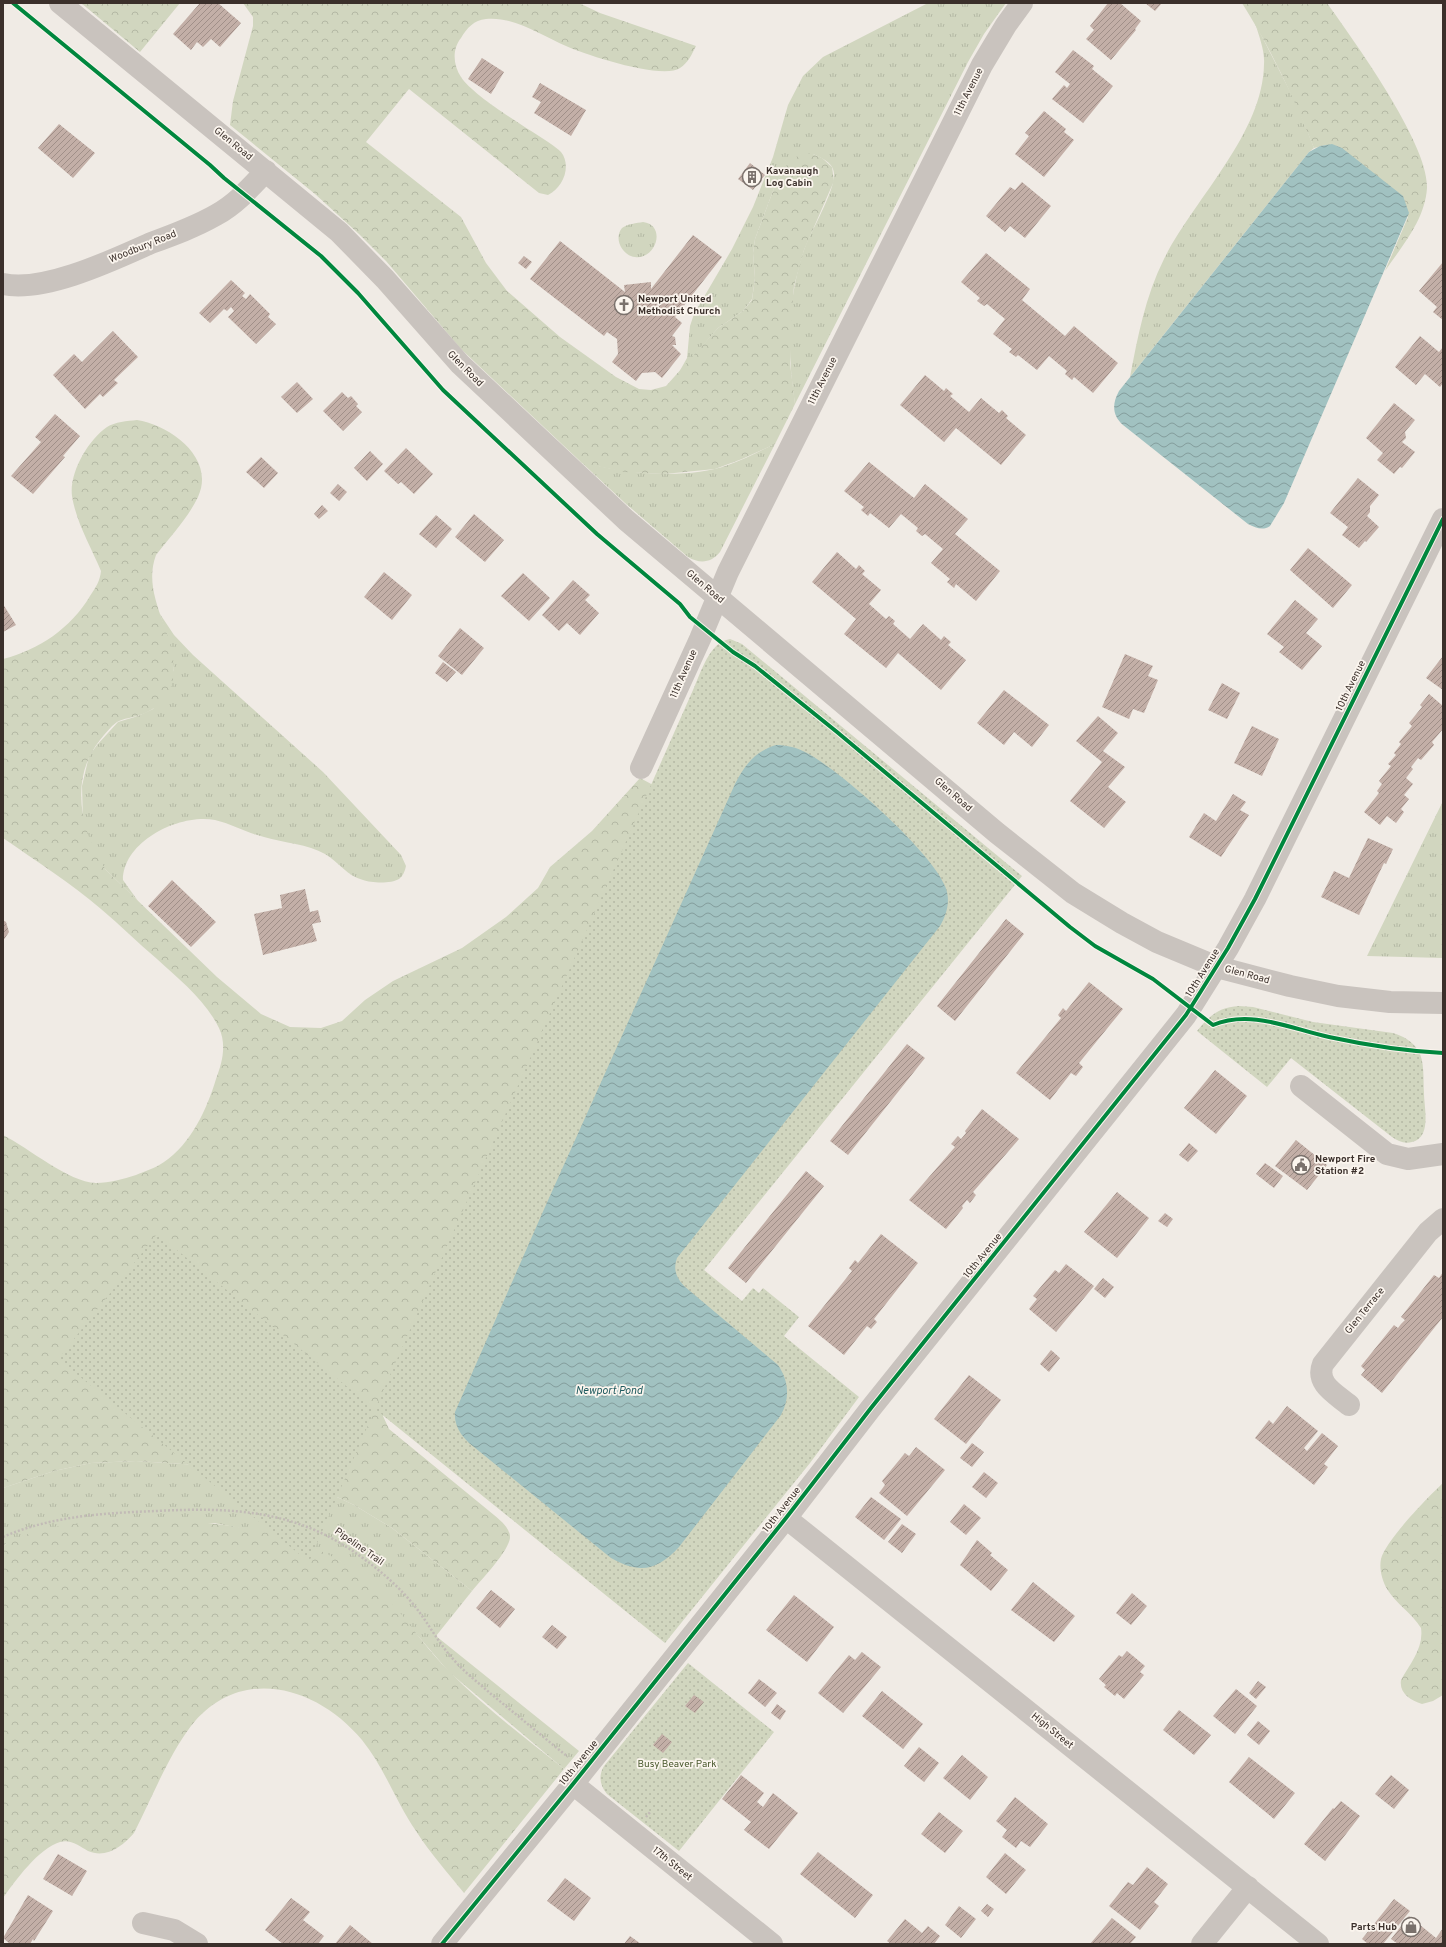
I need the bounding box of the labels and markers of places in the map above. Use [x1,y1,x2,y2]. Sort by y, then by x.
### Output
place label: Kavanaugh Log Cabin [766,165,818,190]
building icon: Kavanaugh Log Cabin [741,166,763,188]
place label: Newport United Methodist Church [638,293,720,318]
church icon: Newport United Methodist Church [613,294,635,316]
place label: Newport Fire Station #2 [1315,1153,1376,1178]
public building icon: Newport Fire Station #2 [1290,1154,1312,1176]
shop icon: Parts Hub [1400,1916,1422,1938]
place label: Parts Hub [1351,1921,1397,1934]

